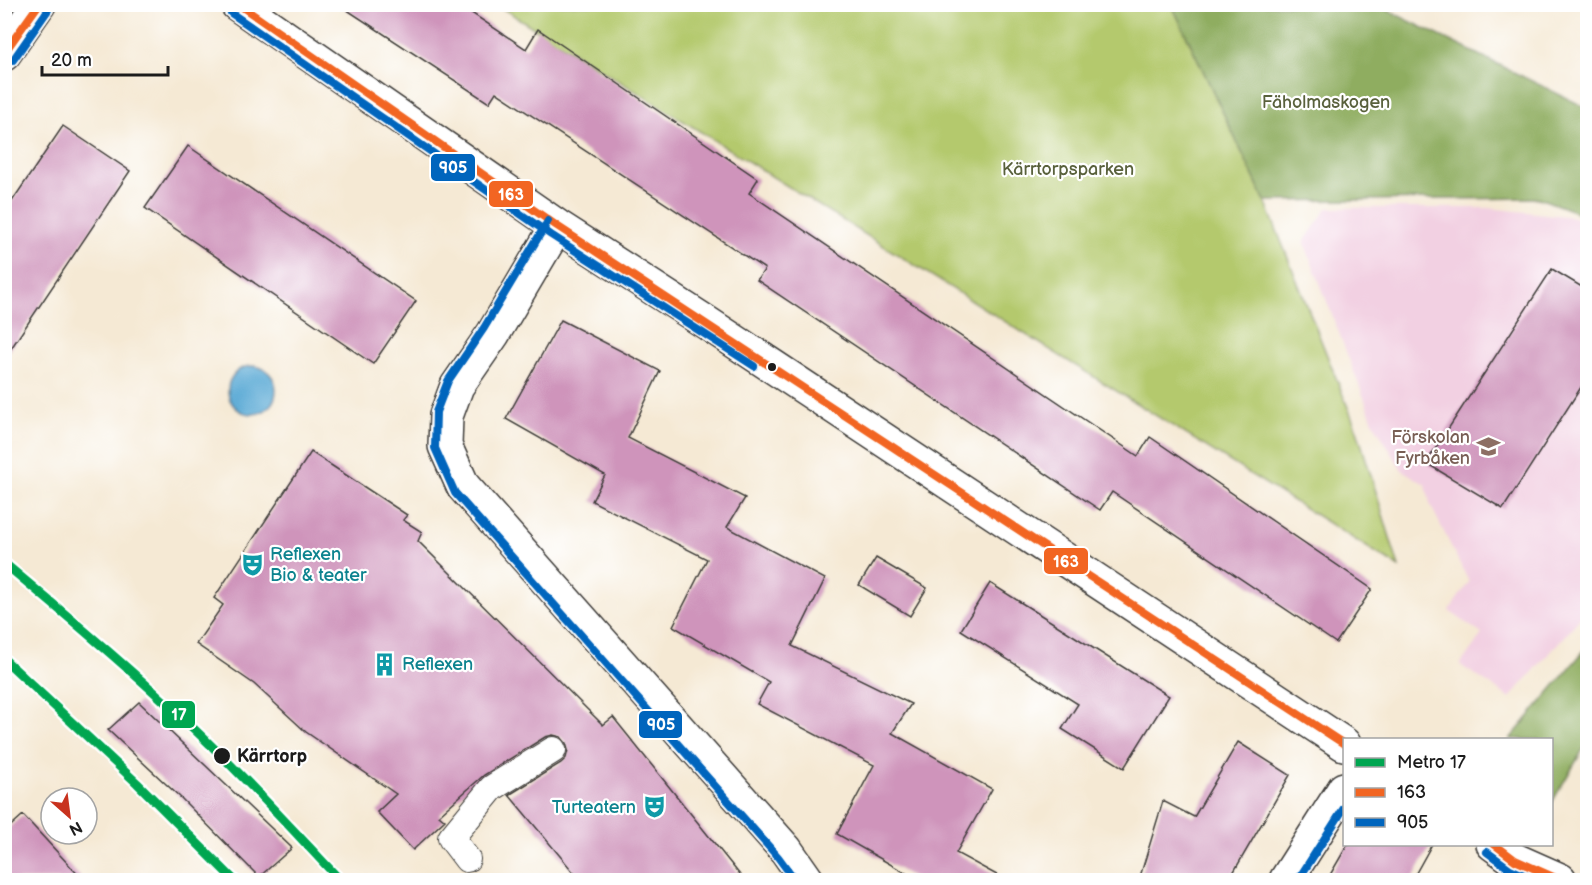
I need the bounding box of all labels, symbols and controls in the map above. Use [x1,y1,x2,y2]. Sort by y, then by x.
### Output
scale bar [42,39,168,77]
text: 20 m [51,50,92,71]
park label: Fäholmaskogen [1262,92,1390,113]
line badge: 905 [430,153,476,182]
text: 905 [439,159,467,178]
park label: Kärrtorpsparken [1002,159,1134,180]
line badge: 163 [488,180,534,208]
text: 163 [498,186,524,205]
unlabelled marker [766,361,778,373]
place label: Förskolan Fyrbåken [1391,427,1470,469]
school or university icon: Förskolan Fyrbåken [1475,434,1501,460]
place label: Reflexen Bio & teater [270,544,367,586]
line badge: 163 [1043,547,1089,575]
theatre icon: Reflexen Bio & teater [239,551,265,577]
text: 163 [1053,553,1079,572]
building icon: Reflexen [371,651,397,677]
place label: Reflexen [402,654,473,675]
line badge: 17 [161,700,196,729]
text: 17 [171,706,187,725]
line badge: 905 [638,710,683,739]
text: 905 [647,716,675,735]
legend [1343,738,1553,846]
marker: Kärrtorp [212,746,232,766]
place label: Kärrtorp [237,746,307,767]
text: Metro 17 [1397,752,1466,773]
text: 163 [1397,782,1426,803]
north arrow [39,786,99,846]
theatre icon: Turteatern [641,794,667,820]
place label: Turteatern [552,797,636,818]
text: 905 [1397,812,1428,833]
text: N [66,817,85,839]

